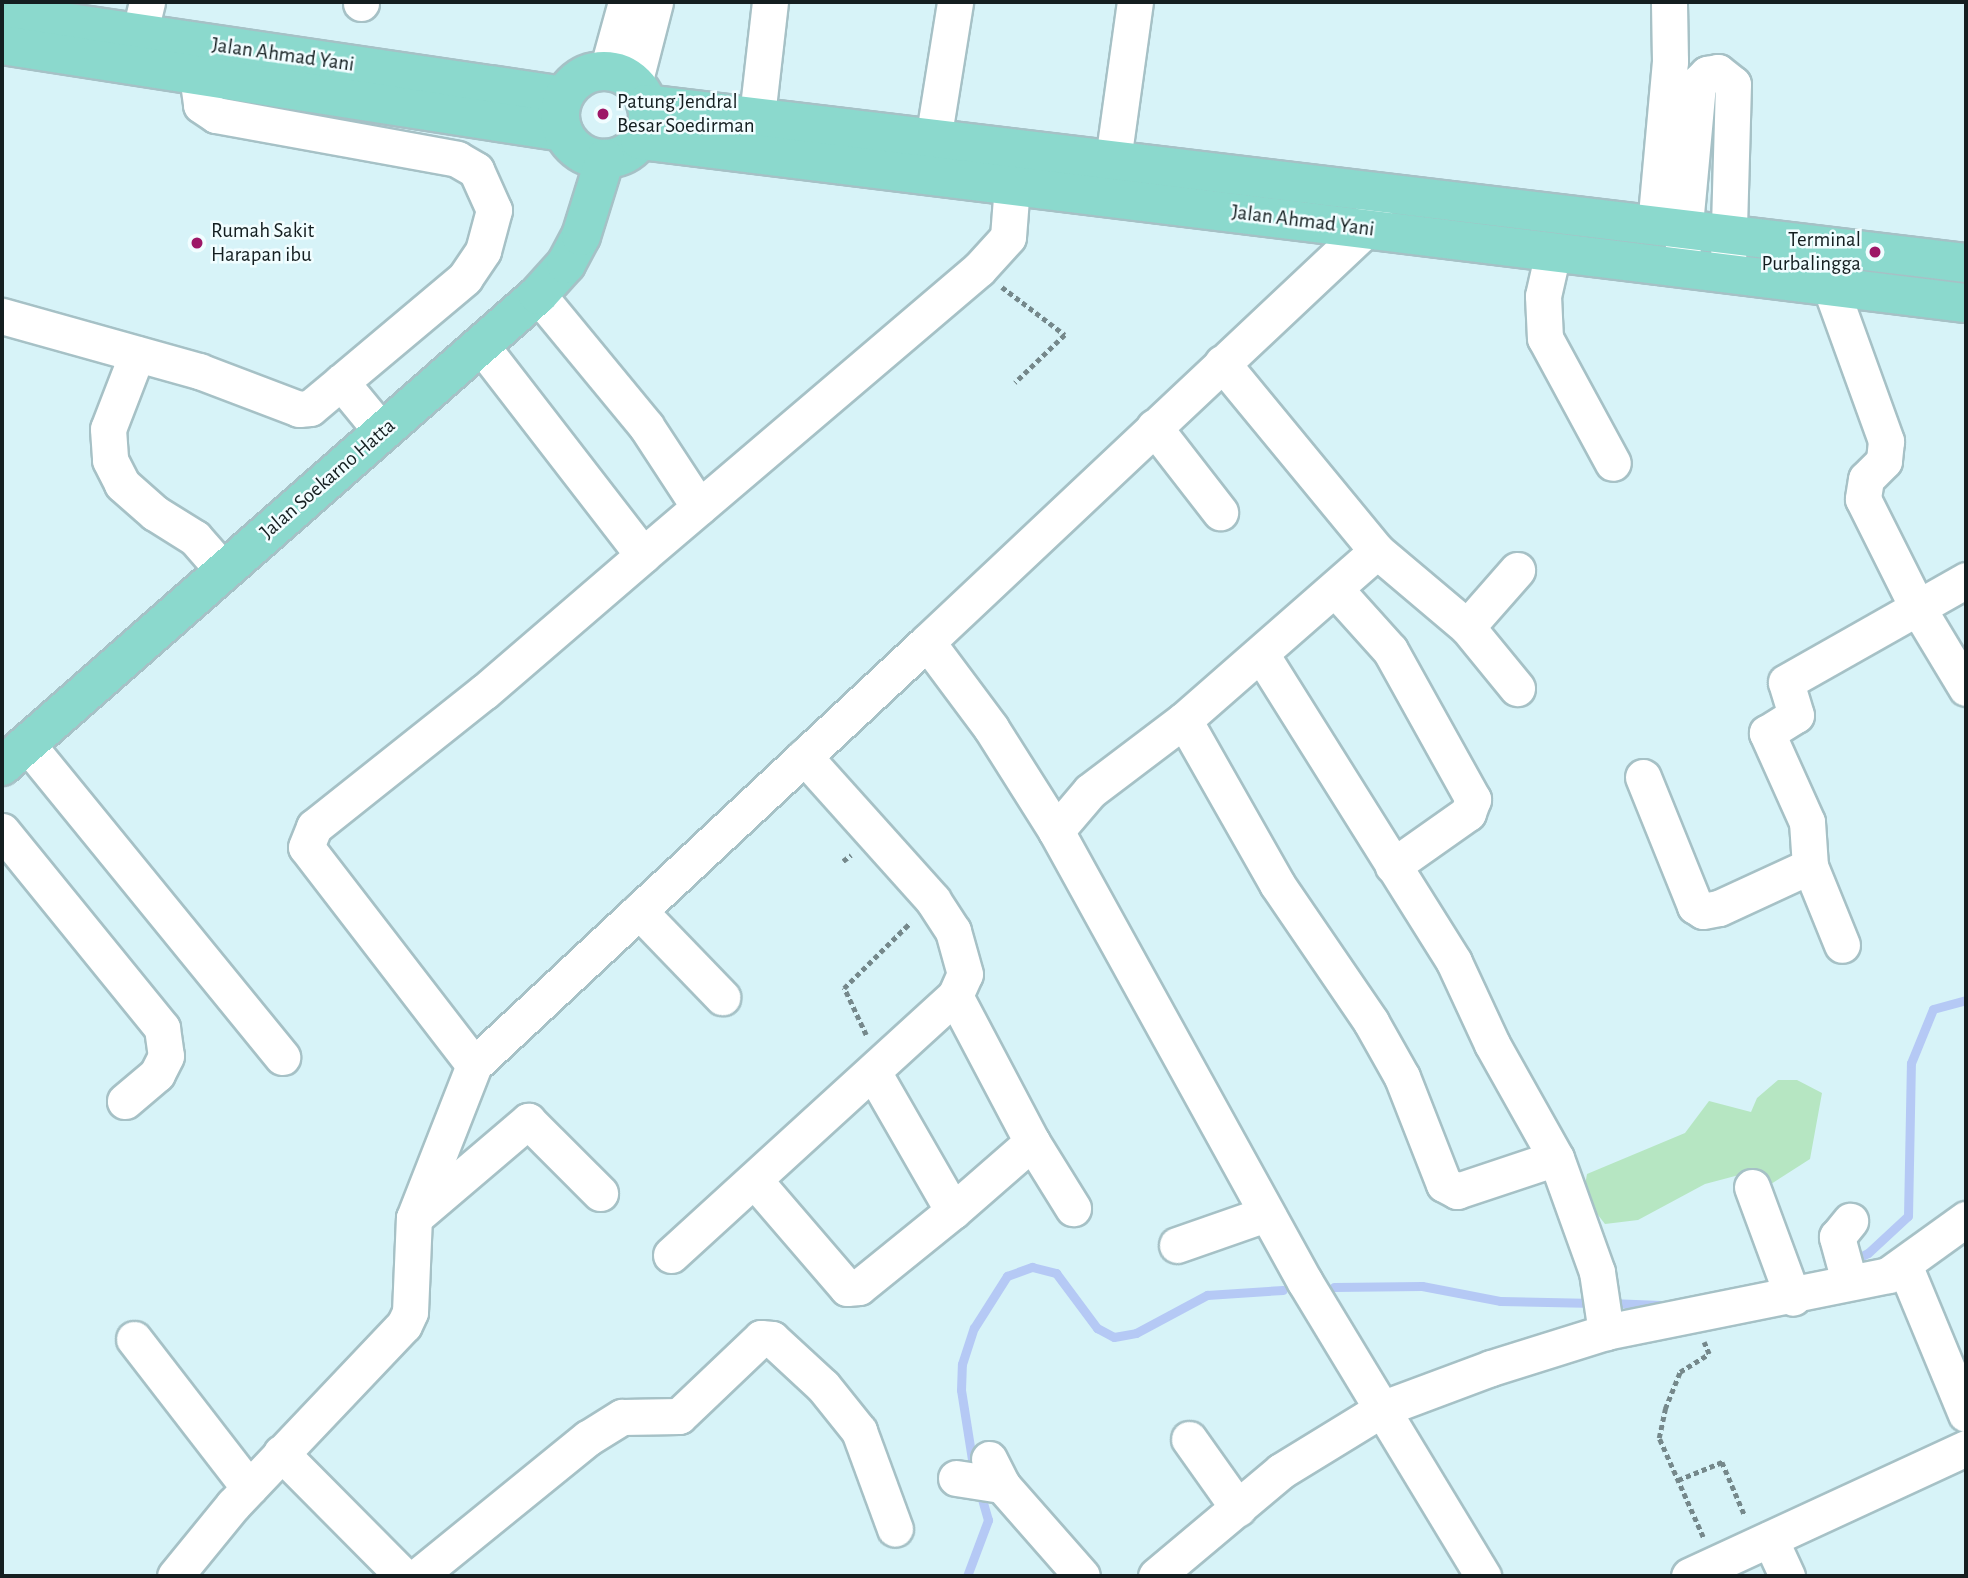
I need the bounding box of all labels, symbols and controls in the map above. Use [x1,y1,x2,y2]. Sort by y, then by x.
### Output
street label: Jalan Ahmad Yani [210,33,356,77]
place label: Patung Jendral Besar Soedirman [617,89,755,139]
marker: Patung Jendral Besar Soedirman [595,106,611,122]
street label: Jalan Ahmad Yani [1230,200,1376,242]
place label: Rumah Sakit Harapan ibu [211,218,314,268]
place label: Terminal Purbalingga [1762,227,1861,277]
marker: Rumah Sakit Harapan ibu [189,235,205,251]
marker: Terminal Purbalingga [1867,244,1883,260]
street label: Jalan Soekarno Hatta [255,413,401,545]

